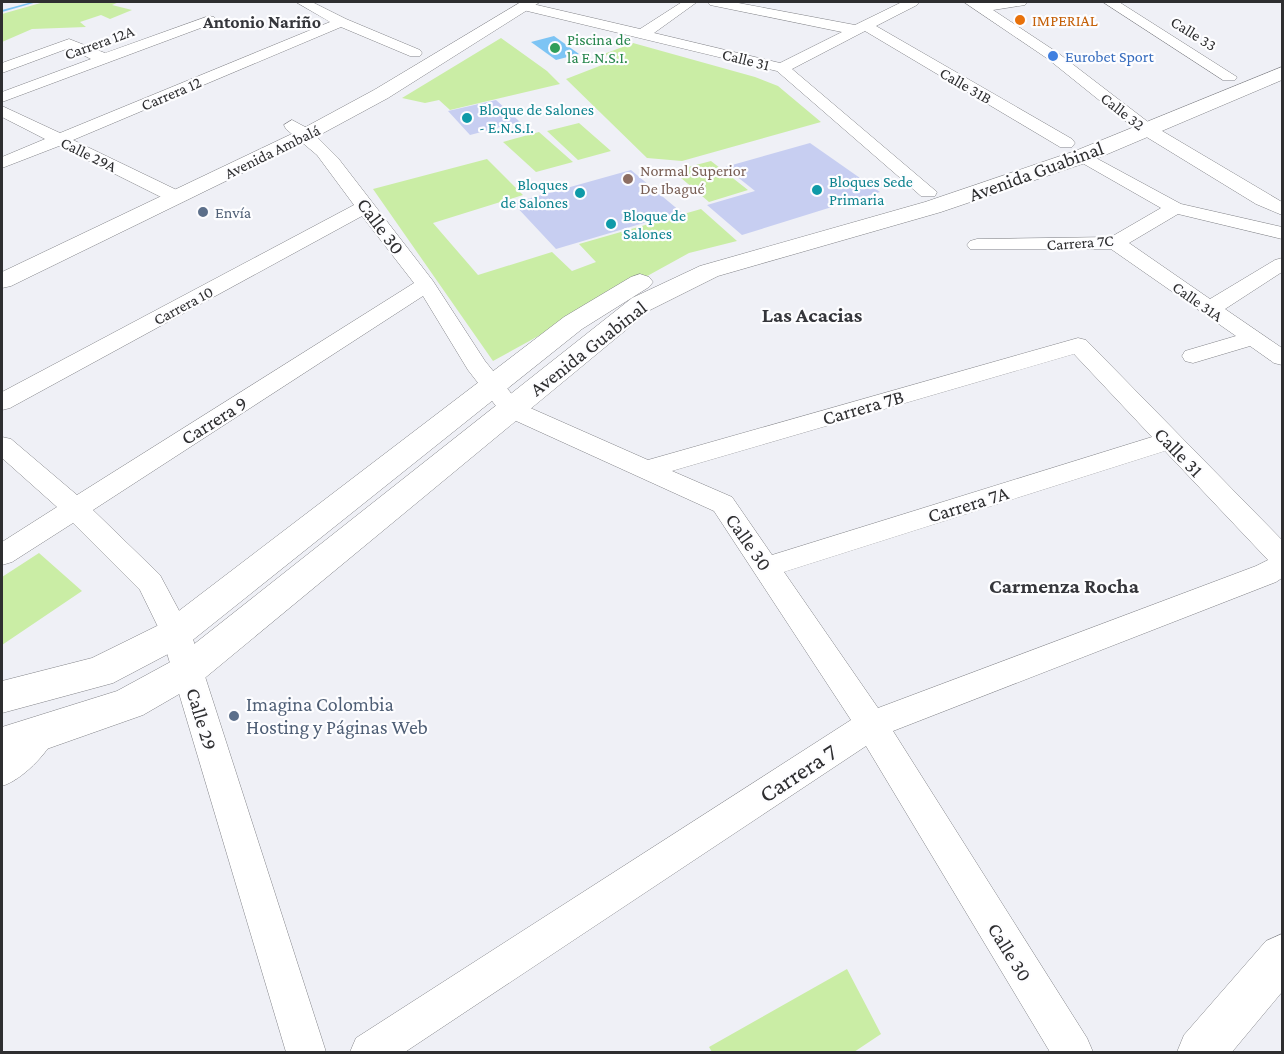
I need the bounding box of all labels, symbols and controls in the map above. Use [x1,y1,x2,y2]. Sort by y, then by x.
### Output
district label: Antonio Nariño [202,12,321,32]
place label: IMPERIAL [1032,12,1098,29]
marker: IMPERIAL [1013,13,1027,27]
street label: Calle 33 [1168,13,1220,54]
street label: Carrera 12A [62,22,137,63]
place label: Piscina de la E.N.S.I. [567,31,631,66]
marker: Piscina de la E.N.S.I. [548,41,562,55]
street label: Calle 31 [720,45,771,74]
place label: Eurobet Sport [1065,48,1154,66]
marker: Eurobet Sport [1046,49,1060,63]
street label: Calle 31B [937,64,995,107]
street label: Carrera 12 [139,73,204,114]
street label: Calle 32 [1098,89,1148,134]
place label: Bloque de Salones - E.N.S.I. [479,101,594,136]
marker: Bloque de Salones - E.N.S.I. [460,111,474,125]
street label: Avenida Ambalá [222,121,323,182]
street label: Calle 29A [58,134,120,176]
street label: Avenida Guabinal [966,136,1106,206]
place label: Normal Superior De Ibagué [640,162,747,198]
marker: Normal Superior De Ibagué [621,172,635,186]
place label: Bloques Sede Primaria [829,173,913,208]
place label: Bloques de Salones [501,176,568,211]
marker: Bloques Sede Primaria [810,183,824,197]
marker: Bloques de Salones [573,186,587,200]
street label: Calle 30 [353,193,409,259]
place label: Envía [215,204,252,221]
marker: Envía [196,205,210,219]
place label: Bloque de Salones [623,207,686,242]
marker: Bloque de Salones [604,217,618,231]
street label: Carrera 7C [1046,232,1114,253]
street label: Calle 31A [1169,278,1227,325]
street label: Carrera 10 [151,283,216,328]
street label: Avenida Guabinal [525,296,651,400]
district label: Las Acacias [762,303,863,327]
street label: Carrera 7B [820,385,906,429]
street label: Carrera 9 [177,391,251,449]
street label: Calle 31 [1150,423,1208,481]
street label: Carrera 7A [925,481,1012,527]
street label: Calle 30 [721,509,777,575]
district label: Carmenza Rocha [989,574,1140,598]
street label: Calle 29 [182,685,222,753]
place label: Imagina Colombia Hosting y Páginas Web [246,693,428,739]
marker: Imagina Colombia Hosting y Páginas Web [227,709,241,723]
street label: Carrera 7 [754,738,842,808]
street label: Calle 30 [983,919,1037,985]

